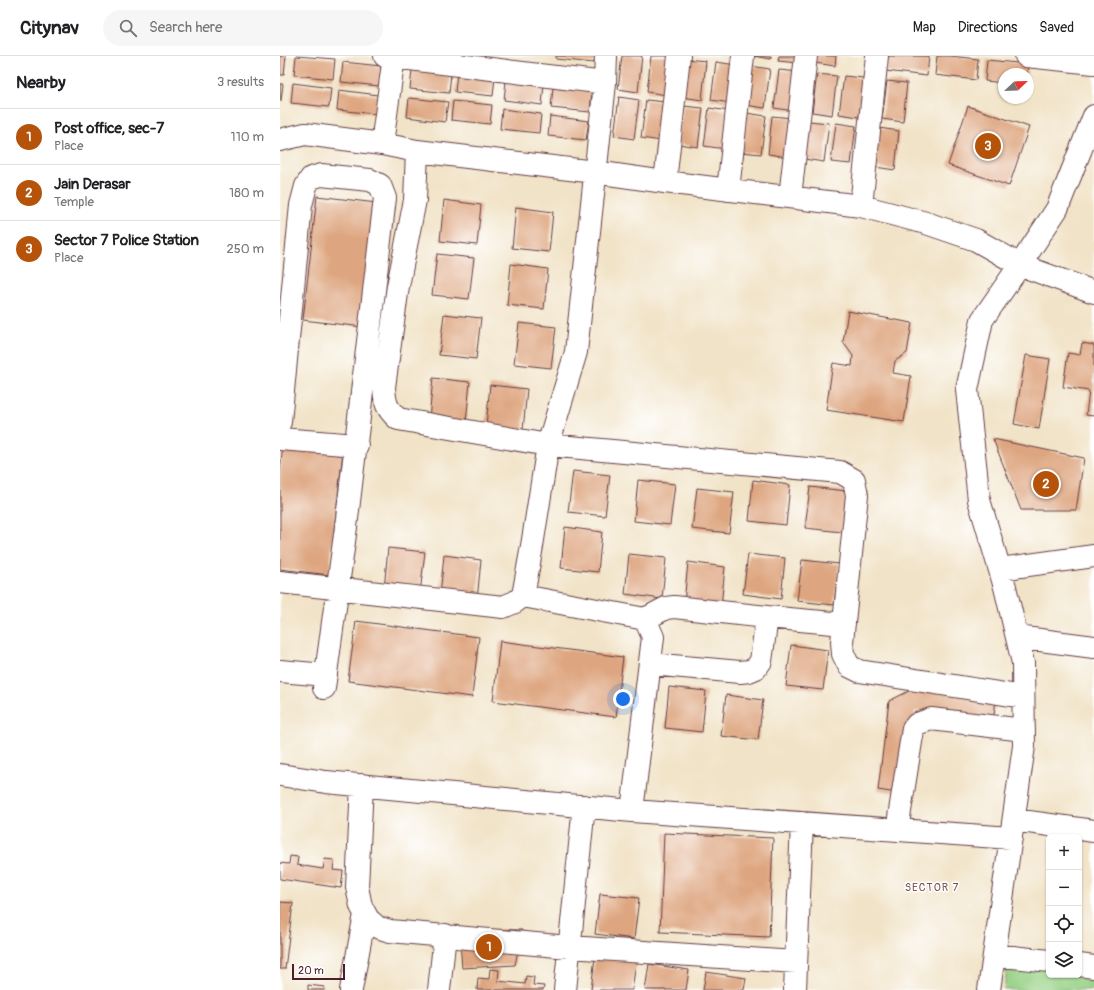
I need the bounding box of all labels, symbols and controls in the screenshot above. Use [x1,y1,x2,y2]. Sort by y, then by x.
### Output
search box [103,10,383,46]
text: Citynav [20,16,79,40]
icon: search [117,17,139,39]
text: Search here [149,18,222,37]
text: Map [913,19,936,36]
text: Directions [958,19,1017,36]
text: Saved [1039,19,1074,36]
north arrow [998,68,1034,104]
text: Nearby [16,72,65,93]
text: 3 results [217,74,264,90]
text: Post office, sec-7 [54,119,164,138]
text: 1 [26,129,32,145]
text: 110 m [231,129,264,145]
pin: 3 [975,131,1001,161]
text: Place [54,138,83,154]
text: Jain Derasar [54,175,131,194]
text: 2 [25,185,33,201]
text: 180 m [229,185,264,201]
text: Temple [54,194,94,210]
text: Sector 7 Police Station [54,231,199,250]
text: 3 [25,241,33,257]
text: 250 m [226,241,264,257]
text: Place [54,250,83,266]
pin: 2 [1033,469,1059,499]
your location [613,689,633,709]
map controls [1046,834,1082,978]
button: + [1046,834,1082,870]
button: − [1046,870,1082,906]
district label: SECTOR 7 [905,881,959,894]
button: locate [1046,906,1082,942]
pin: 1 [476,932,502,962]
button: layers [1046,942,1082,978]
scale bar [292,962,345,981]
text: 20 m [298,964,324,977]

